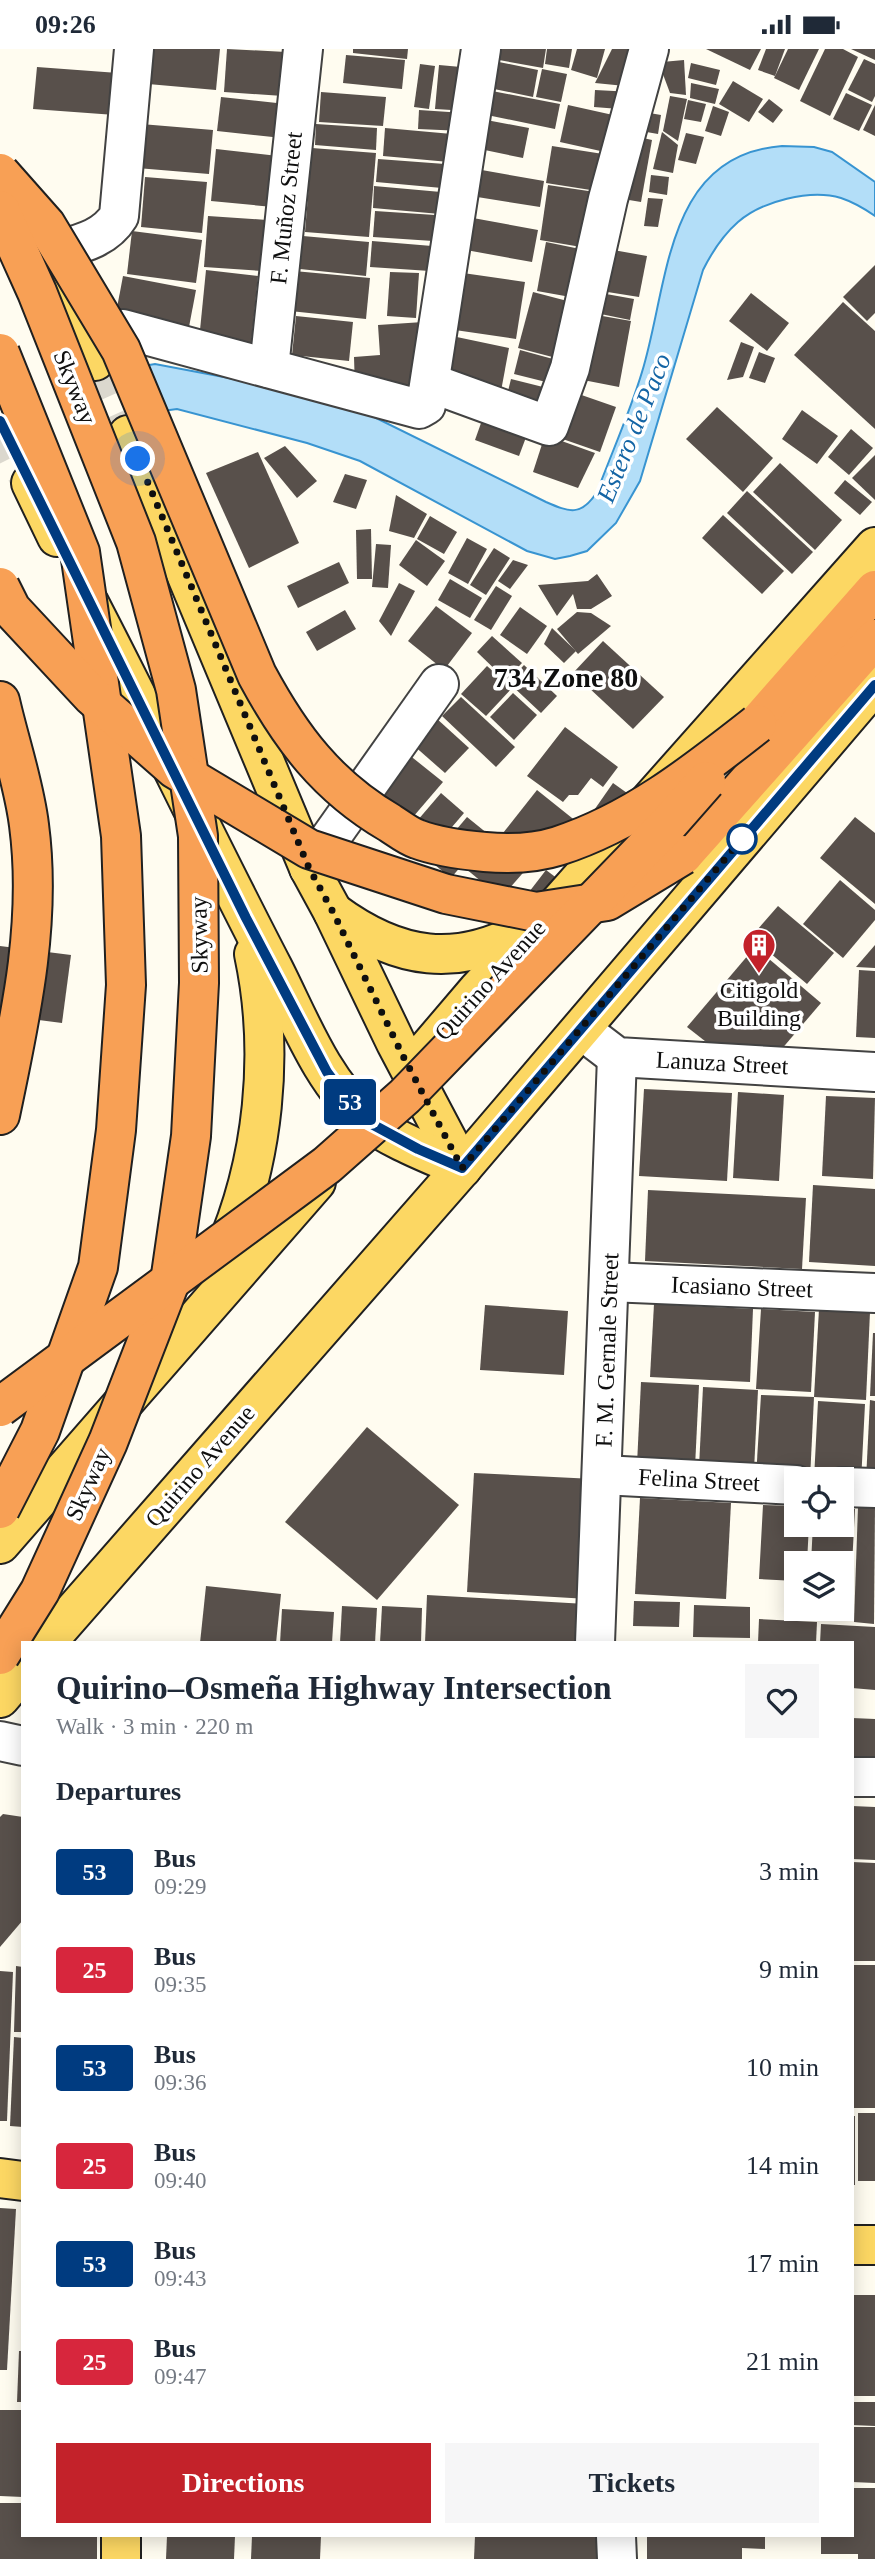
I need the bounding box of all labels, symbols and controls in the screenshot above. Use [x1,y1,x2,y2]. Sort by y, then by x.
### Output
text: 09:26 [35,10,96,39]
street label: F. Muñoz Street [265,130,307,286]
street label: Skyway [48,346,102,428]
water label: Estero de Paco [591,349,677,508]
your location [120,441,155,476]
district label: 734 Zone 80 [494,662,638,693]
unlabelled marker [727,824,757,854]
street label: Skyway [185,896,213,974]
street label: Quirino Avenue [429,915,551,1045]
building icon: Citigold Building [740,926,778,975]
place label: Citigold Building [717,977,801,1031]
street label: Lanuza Street [655,1047,789,1079]
line badge: 53 [318,1079,382,1125]
text: 53 [338,1089,362,1115]
street label: F. M. Gernale Street [591,1252,623,1448]
street label: Icasiano Street [671,1272,814,1302]
street label: Quirino Avenue [140,1400,260,1532]
street label: Skyway [60,1443,116,1525]
street label: Felina Street [637,1464,761,1496]
map controls [784,1467,854,1621]
button: locate [784,1467,854,1537]
button: layers [784,1551,854,1621]
button: heart [745,1664,819,1738]
text: Quirino–Osmeña Highway Intersection [56,1670,612,1706]
text: Walk · 3 min · 220 m [56,1714,253,1739]
text: Departures [56,1777,181,1806]
text: Bus [154,1844,196,1873]
text: 3 min [759,1857,819,1886]
text: 53 [83,1859,107,1885]
text: 09:29 [154,1874,206,1899]
text: Bus [154,1942,196,1971]
text: 9 min [759,1955,819,1984]
text: 25 [83,1957,107,1983]
text: 09:35 [154,1972,206,1997]
text: Bus [154,2040,196,2069]
text: 10 min [746,2053,819,2082]
text: 53 [83,2055,107,2081]
text: 09:36 [154,2070,206,2095]
text: Bus [154,2138,196,2167]
text: 14 min [746,2151,819,2180]
text: 25 [83,2153,107,2179]
text: 09:40 [154,2168,206,2193]
text: Bus [154,2236,196,2265]
text: 17 min [746,2249,819,2278]
text: 53 [83,2251,107,2277]
text: 09:43 [154,2266,206,2291]
text: Bus [154,2334,196,2363]
text: 21 min [746,2347,819,2376]
text: 25 [83,2349,107,2375]
text: 09:47 [154,2364,206,2389]
button: Directions [56,2443,431,2523]
button: Tickets [445,2443,819,2523]

